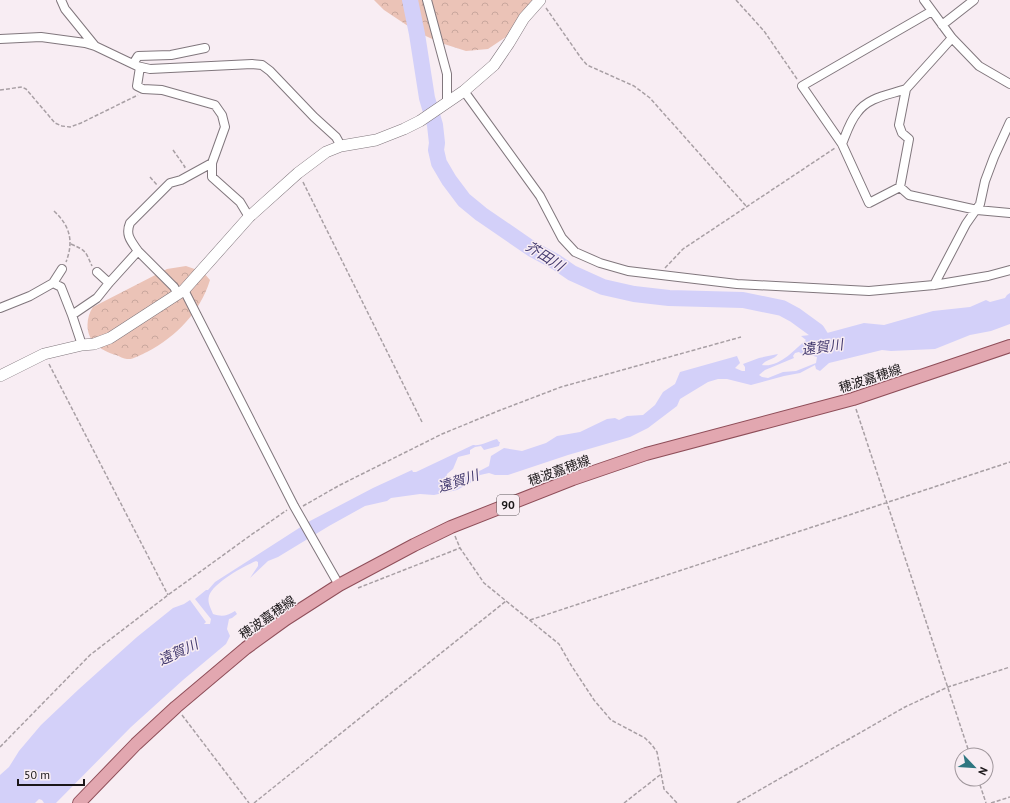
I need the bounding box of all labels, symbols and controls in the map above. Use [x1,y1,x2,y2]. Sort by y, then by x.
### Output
water label: 芥田川 [522,237,569,276]
water label: 遠賀川 [800,335,846,359]
street label: 穂波嘉穂線 [837,360,904,397]
street label: 穂波嘉穂線 [526,451,593,490]
water label: 遠賀川 [435,465,483,496]
road number: 90 [497,495,519,515]
street label: 穂波嘉穂線 [236,592,299,643]
water label: 遠賀川 [155,634,203,669]
north arrow [954,747,994,787]
scale bar [18,761,84,787]
text: N [975,765,991,777]
text: 50 m [24,767,50,782]

